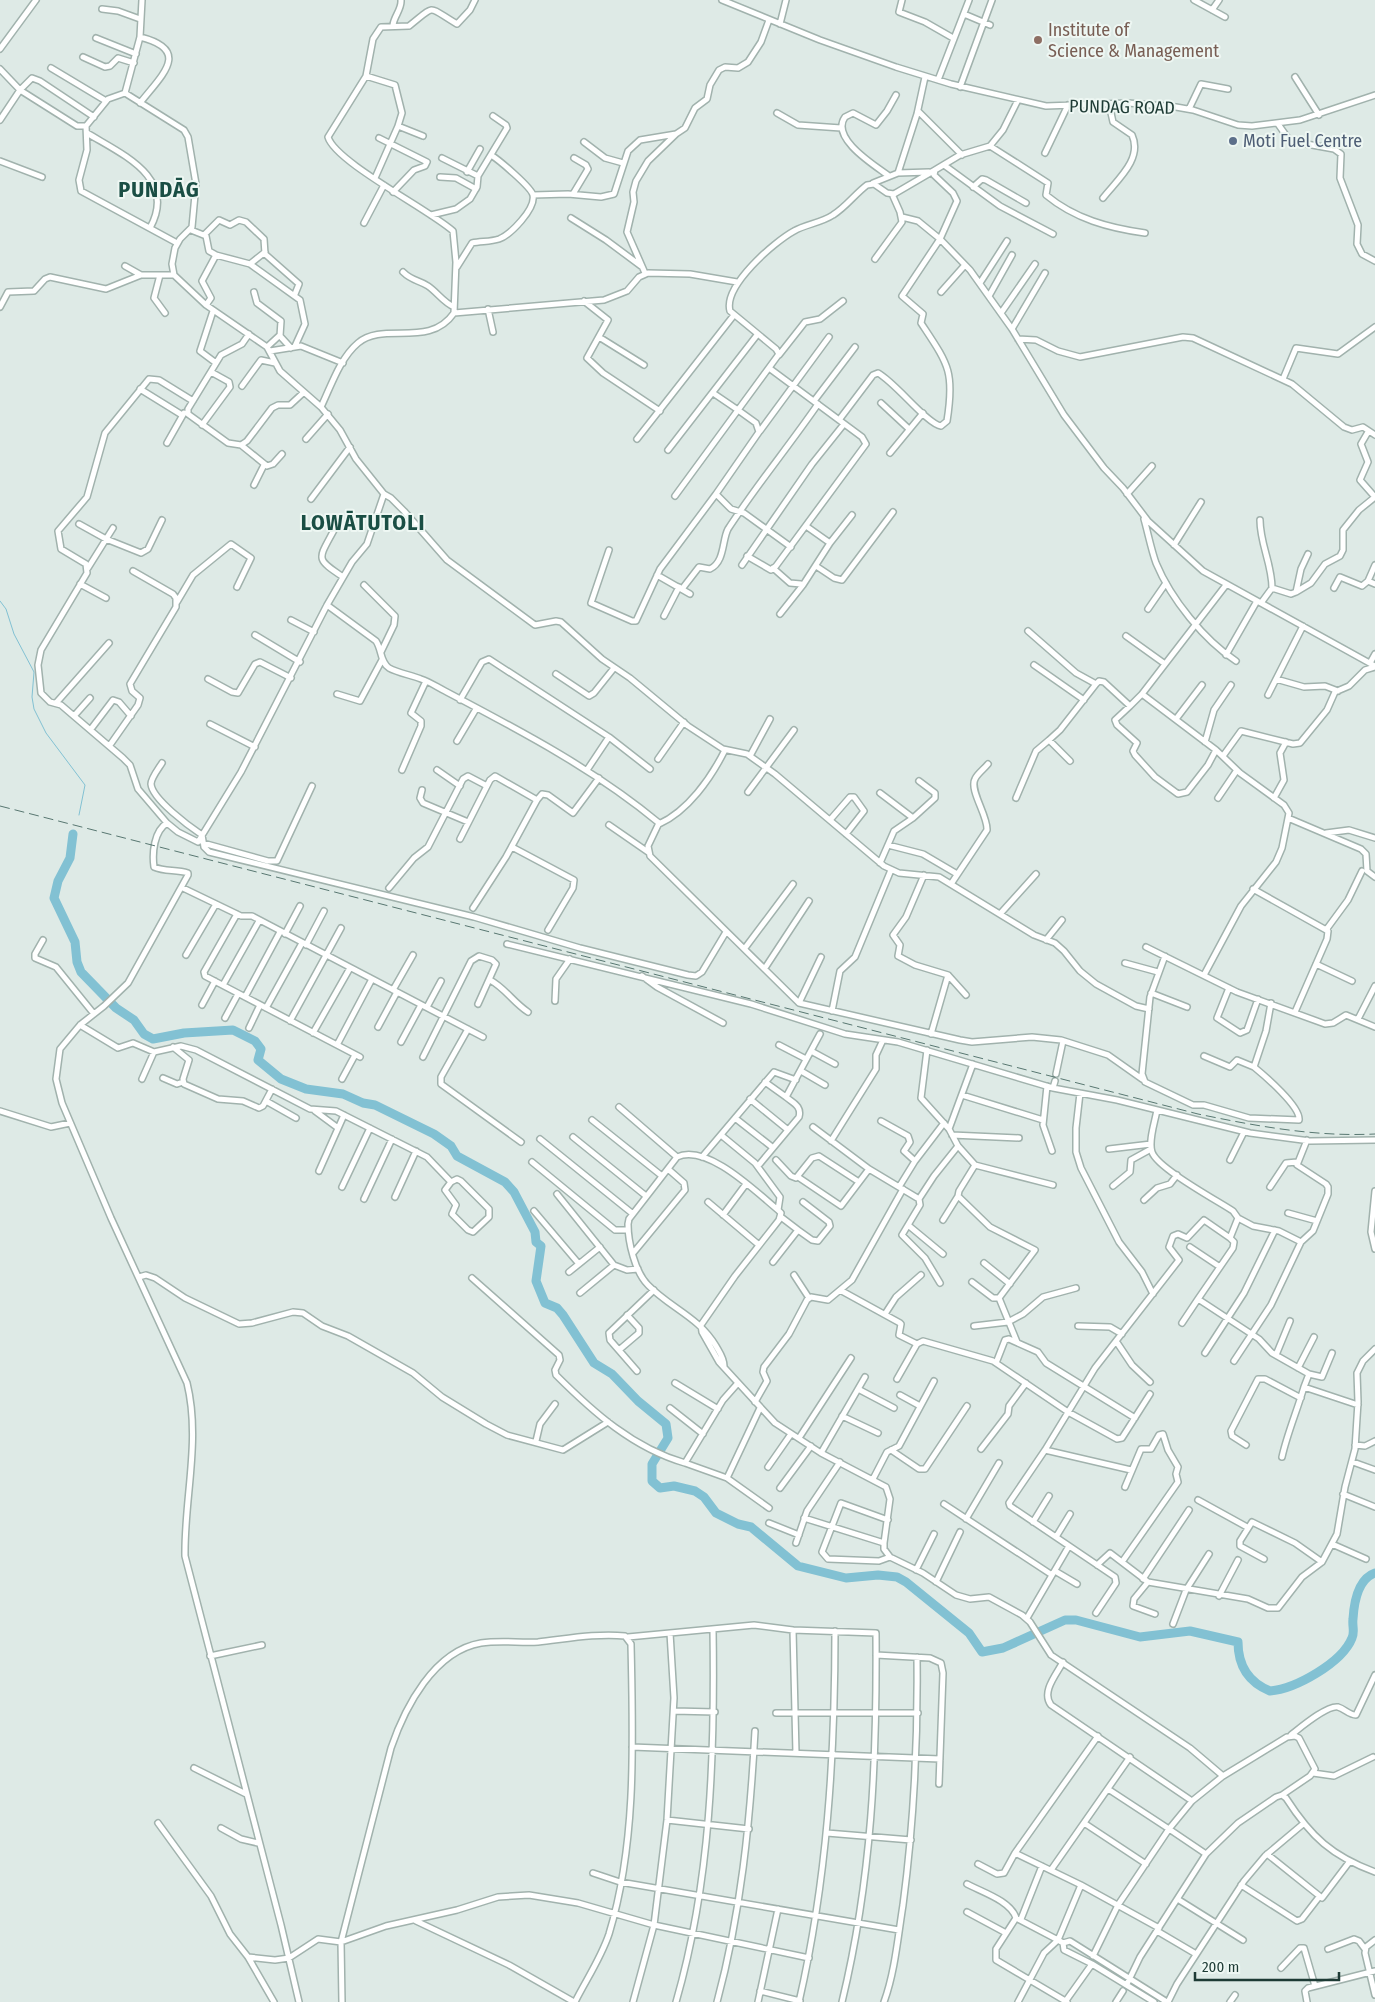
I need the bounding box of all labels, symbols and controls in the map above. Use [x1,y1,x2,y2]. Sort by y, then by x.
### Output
place label: Institute of Science & Management [1048,19,1219,62]
marker: Institute of Science & Management [1032,34,1044,46]
street label: PUNDAG ROAD [1069,95,1175,119]
place label: Moti Fuel Centre [1243,130,1362,152]
marker: Moti Fuel Centre [1227,135,1239,147]
district label: PUNDĀG [118,176,200,203]
district label: LOWĀTUTOLI [301,509,425,536]
scale bar [1195,1950,1339,1982]
text: 200 m [1202,1958,1239,1976]

